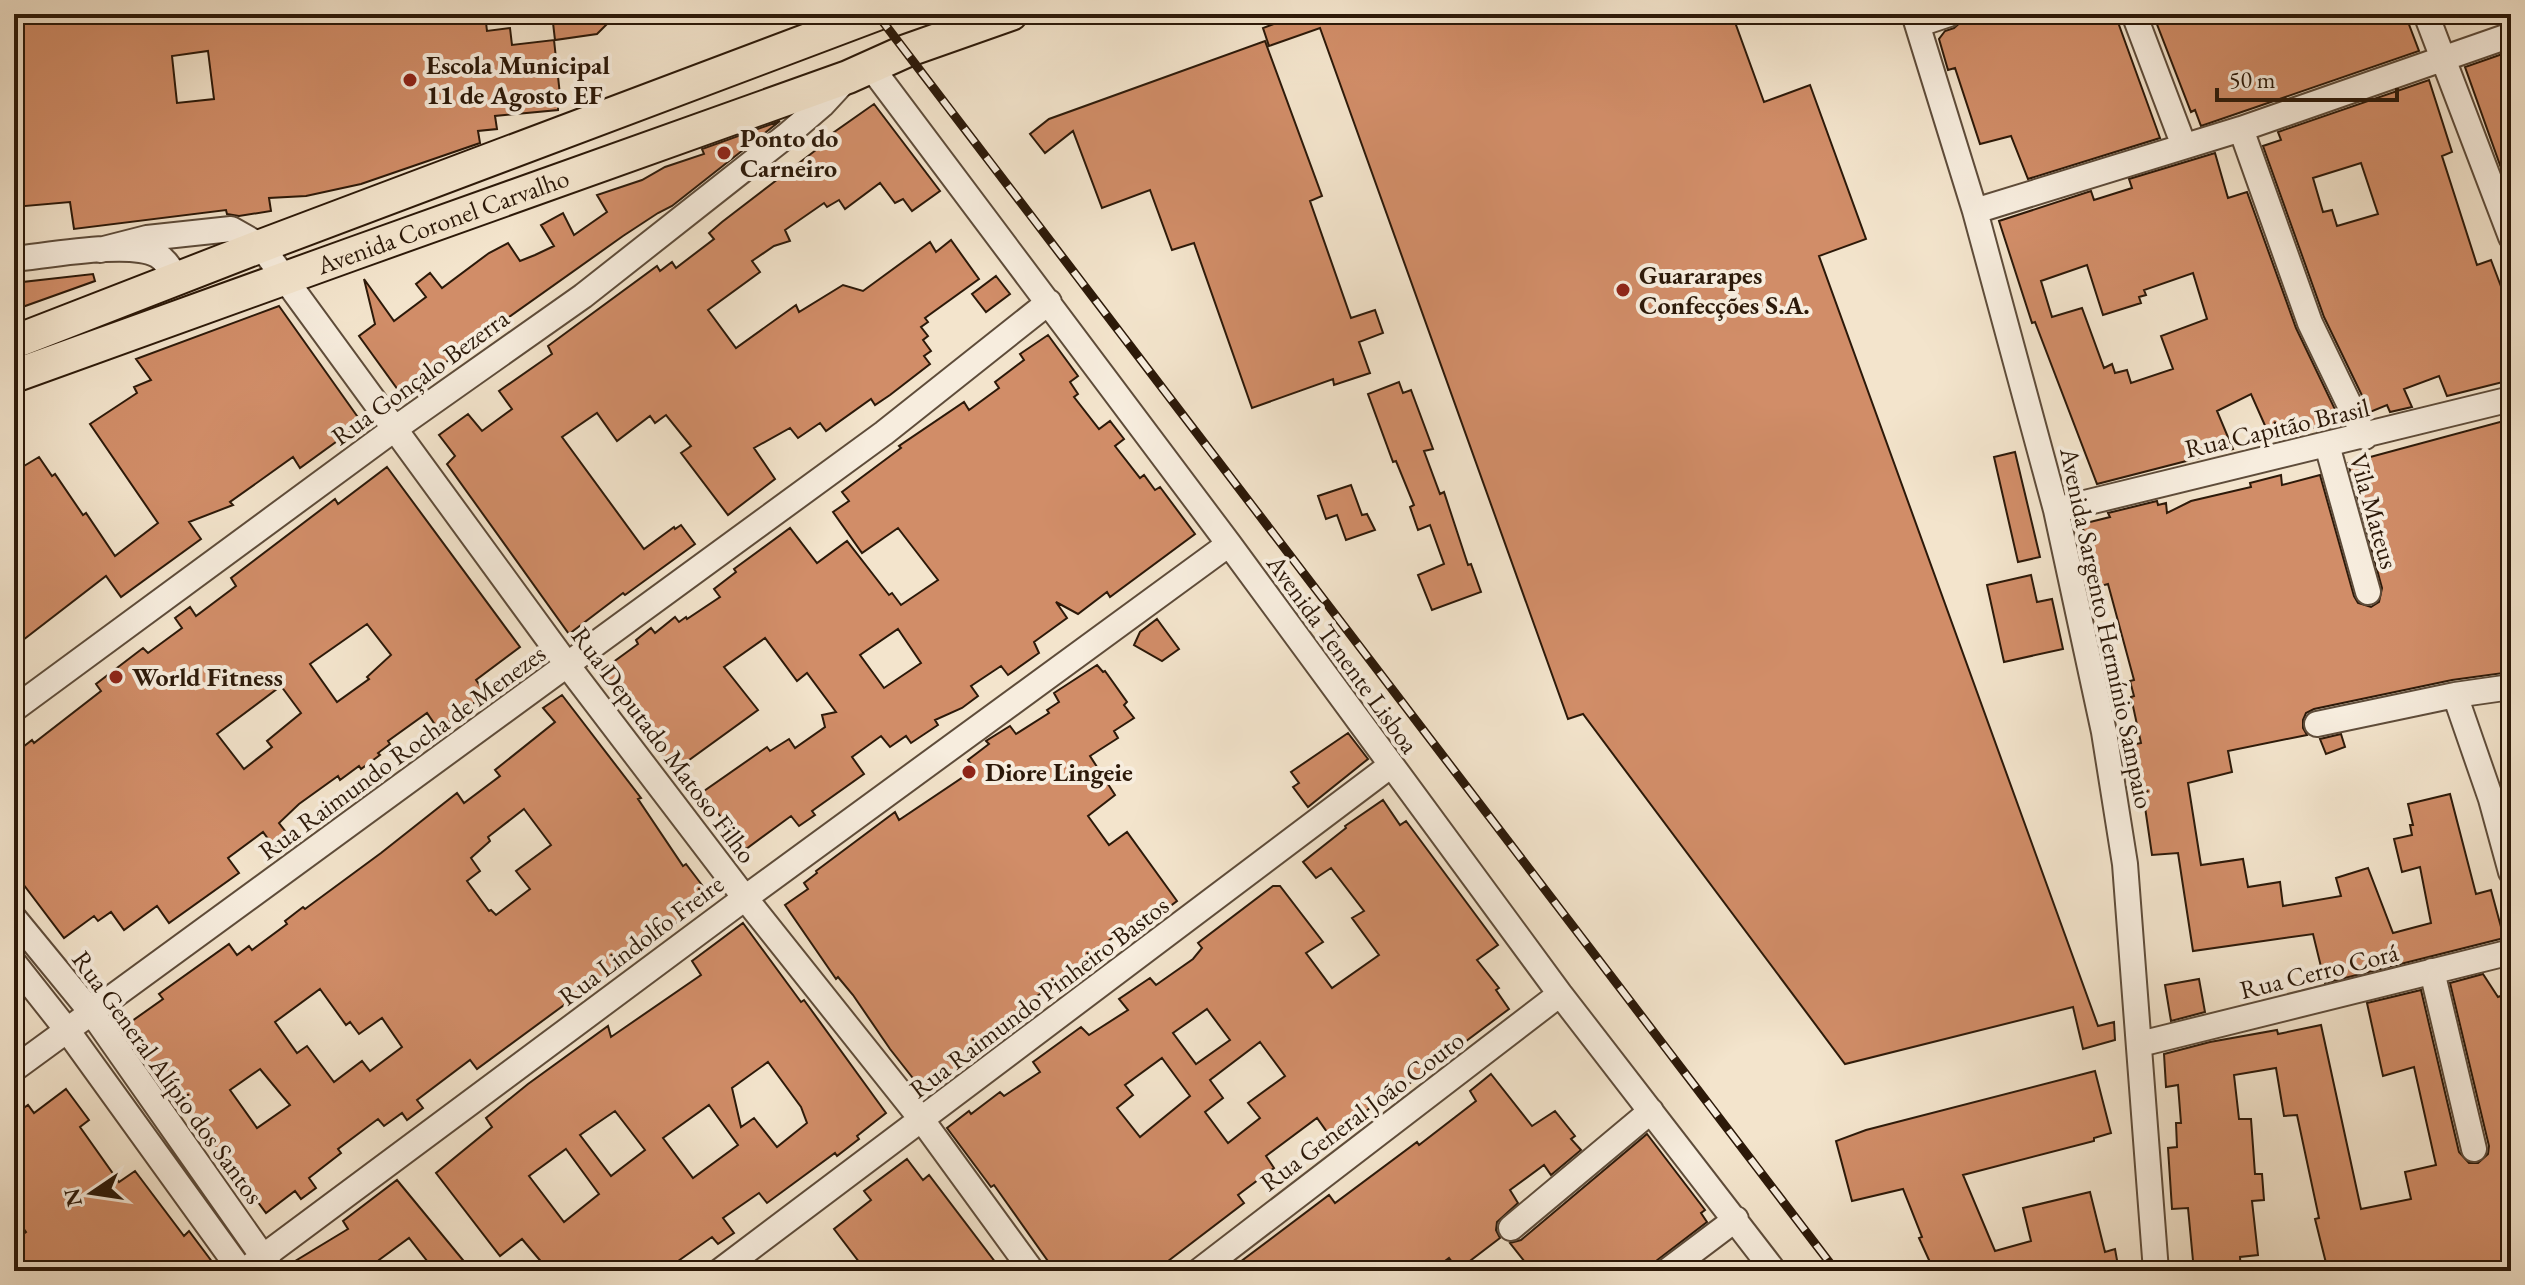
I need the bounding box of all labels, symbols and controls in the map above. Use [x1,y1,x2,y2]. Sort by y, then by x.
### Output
place label: Escola Municipal 11 de Agosto EF [426,48,610,112]
scale bar [2217,52,2397,102]
text: 50 m [2229,64,2276,95]
marker: Escola Municipal 11 de Agosto EF [401,71,419,89]
place label: Ponto do Carneiro [740,121,838,185]
marker: Ponto do Carneiro [715,144,733,162]
street label: Avenida Coronel Carvalho [311,160,574,283]
place label: Guararapes Confecções S.A. [1639,258,1810,322]
marker: Guararapes Confecções S.A. [1614,281,1632,299]
street label: Rua Gonçalo Bezerra [325,301,516,453]
street label: Rua Capitão Brasil [2181,390,2373,466]
street label: Avenida Sargento Hermínio Sampaio [2052,443,2162,812]
street label: Vila Mateus [2341,449,2407,573]
street label: Avenida Tenente Lisboa [1259,547,1427,761]
street label: Rua Deputado Matoso Filho [564,620,764,870]
street label: Rua Raimundo Rocha de Menezes [252,636,552,868]
place label: World Fitness [132,660,283,694]
marker: World Fitness [107,668,125,686]
place label: Diore Lingeie [985,755,1133,789]
marker: Diore Lingeie [960,763,978,781]
street label: Rua Lindolfo Freire [552,867,730,1013]
street label: Rua Raimundo Pinheiro Bastos [902,888,1176,1106]
street label: Rua Cerro Corá [2236,935,2402,1007]
street label: Rua General Alípio dos Santos [65,944,271,1210]
street label: Rua General João Couto [1253,1023,1471,1199]
north arrow [52,1153,132,1233]
text: N [57,1185,89,1209]

